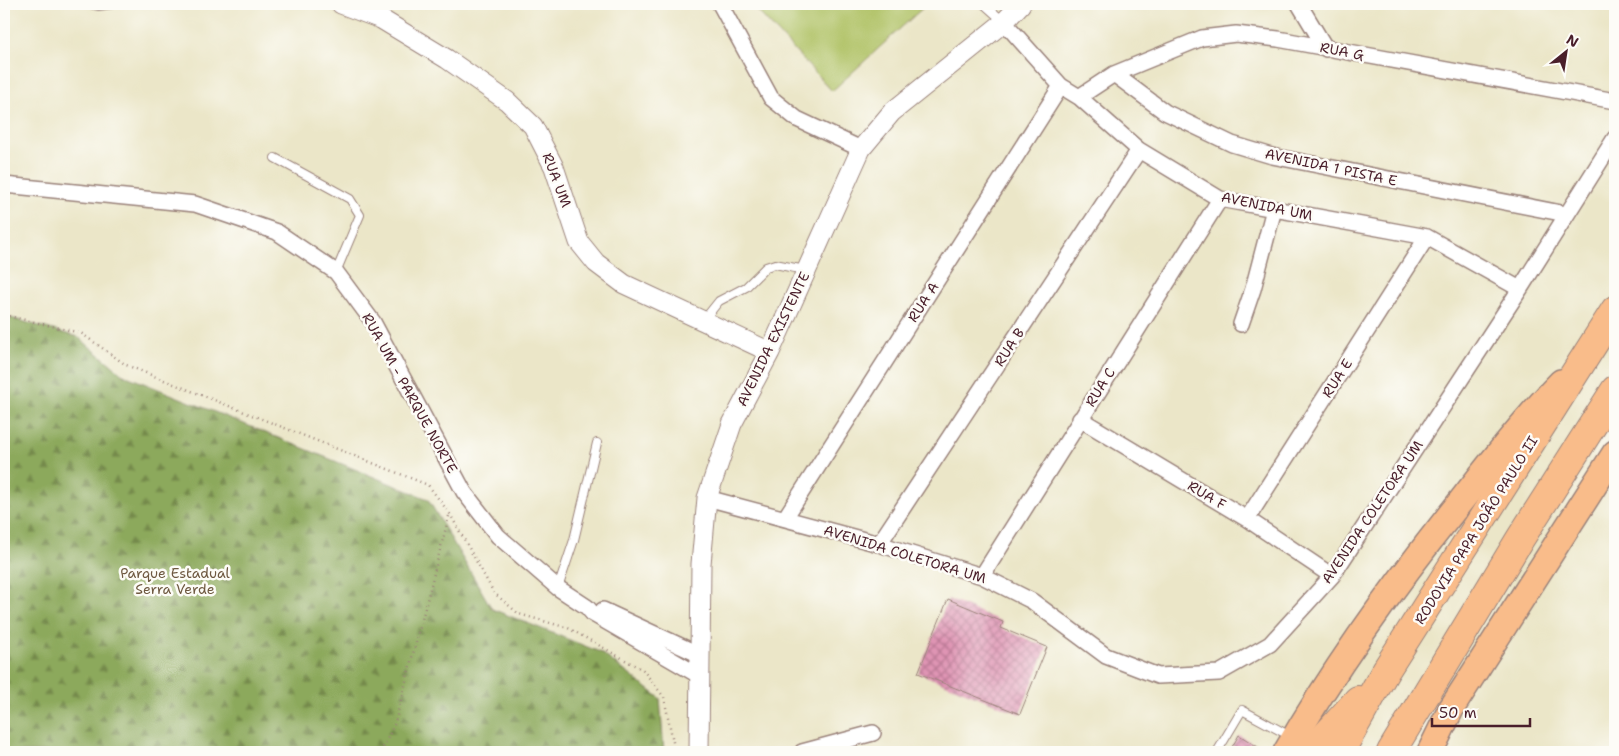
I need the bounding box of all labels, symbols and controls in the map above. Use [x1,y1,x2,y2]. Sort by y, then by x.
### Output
north arrow [1542,28,1592,78]
text: N [1563,30,1582,51]
street label: RUA G [1318,38,1366,64]
street label: AVENIDA 1 PISTA E [1263,144,1399,190]
street label: RUA UM [538,150,576,210]
street label: AVENIDA UM [1220,188,1314,224]
street label: AVENIDA EXISTENTE [733,269,813,409]
street label: RUA A [903,279,943,325]
street label: RUA UM - PARQUE NORTE [358,310,462,477]
street label: RUA B [990,324,1028,370]
street label: RUA E [1318,355,1356,401]
street label: RUA C [1081,364,1119,410]
street label: RODOVIA PAPA JOÃO PAULO II [1410,432,1542,627]
street label: AVENIDA COLETORA UM [1317,437,1427,587]
street label: RUA F [1184,476,1230,514]
street label: AVENIDA COLETORA UM [822,521,988,587]
park label: Parque Estadual Serra Verde [120,564,231,598]
scale bar [1432,696,1529,728]
text: 50 m [1439,703,1477,723]

